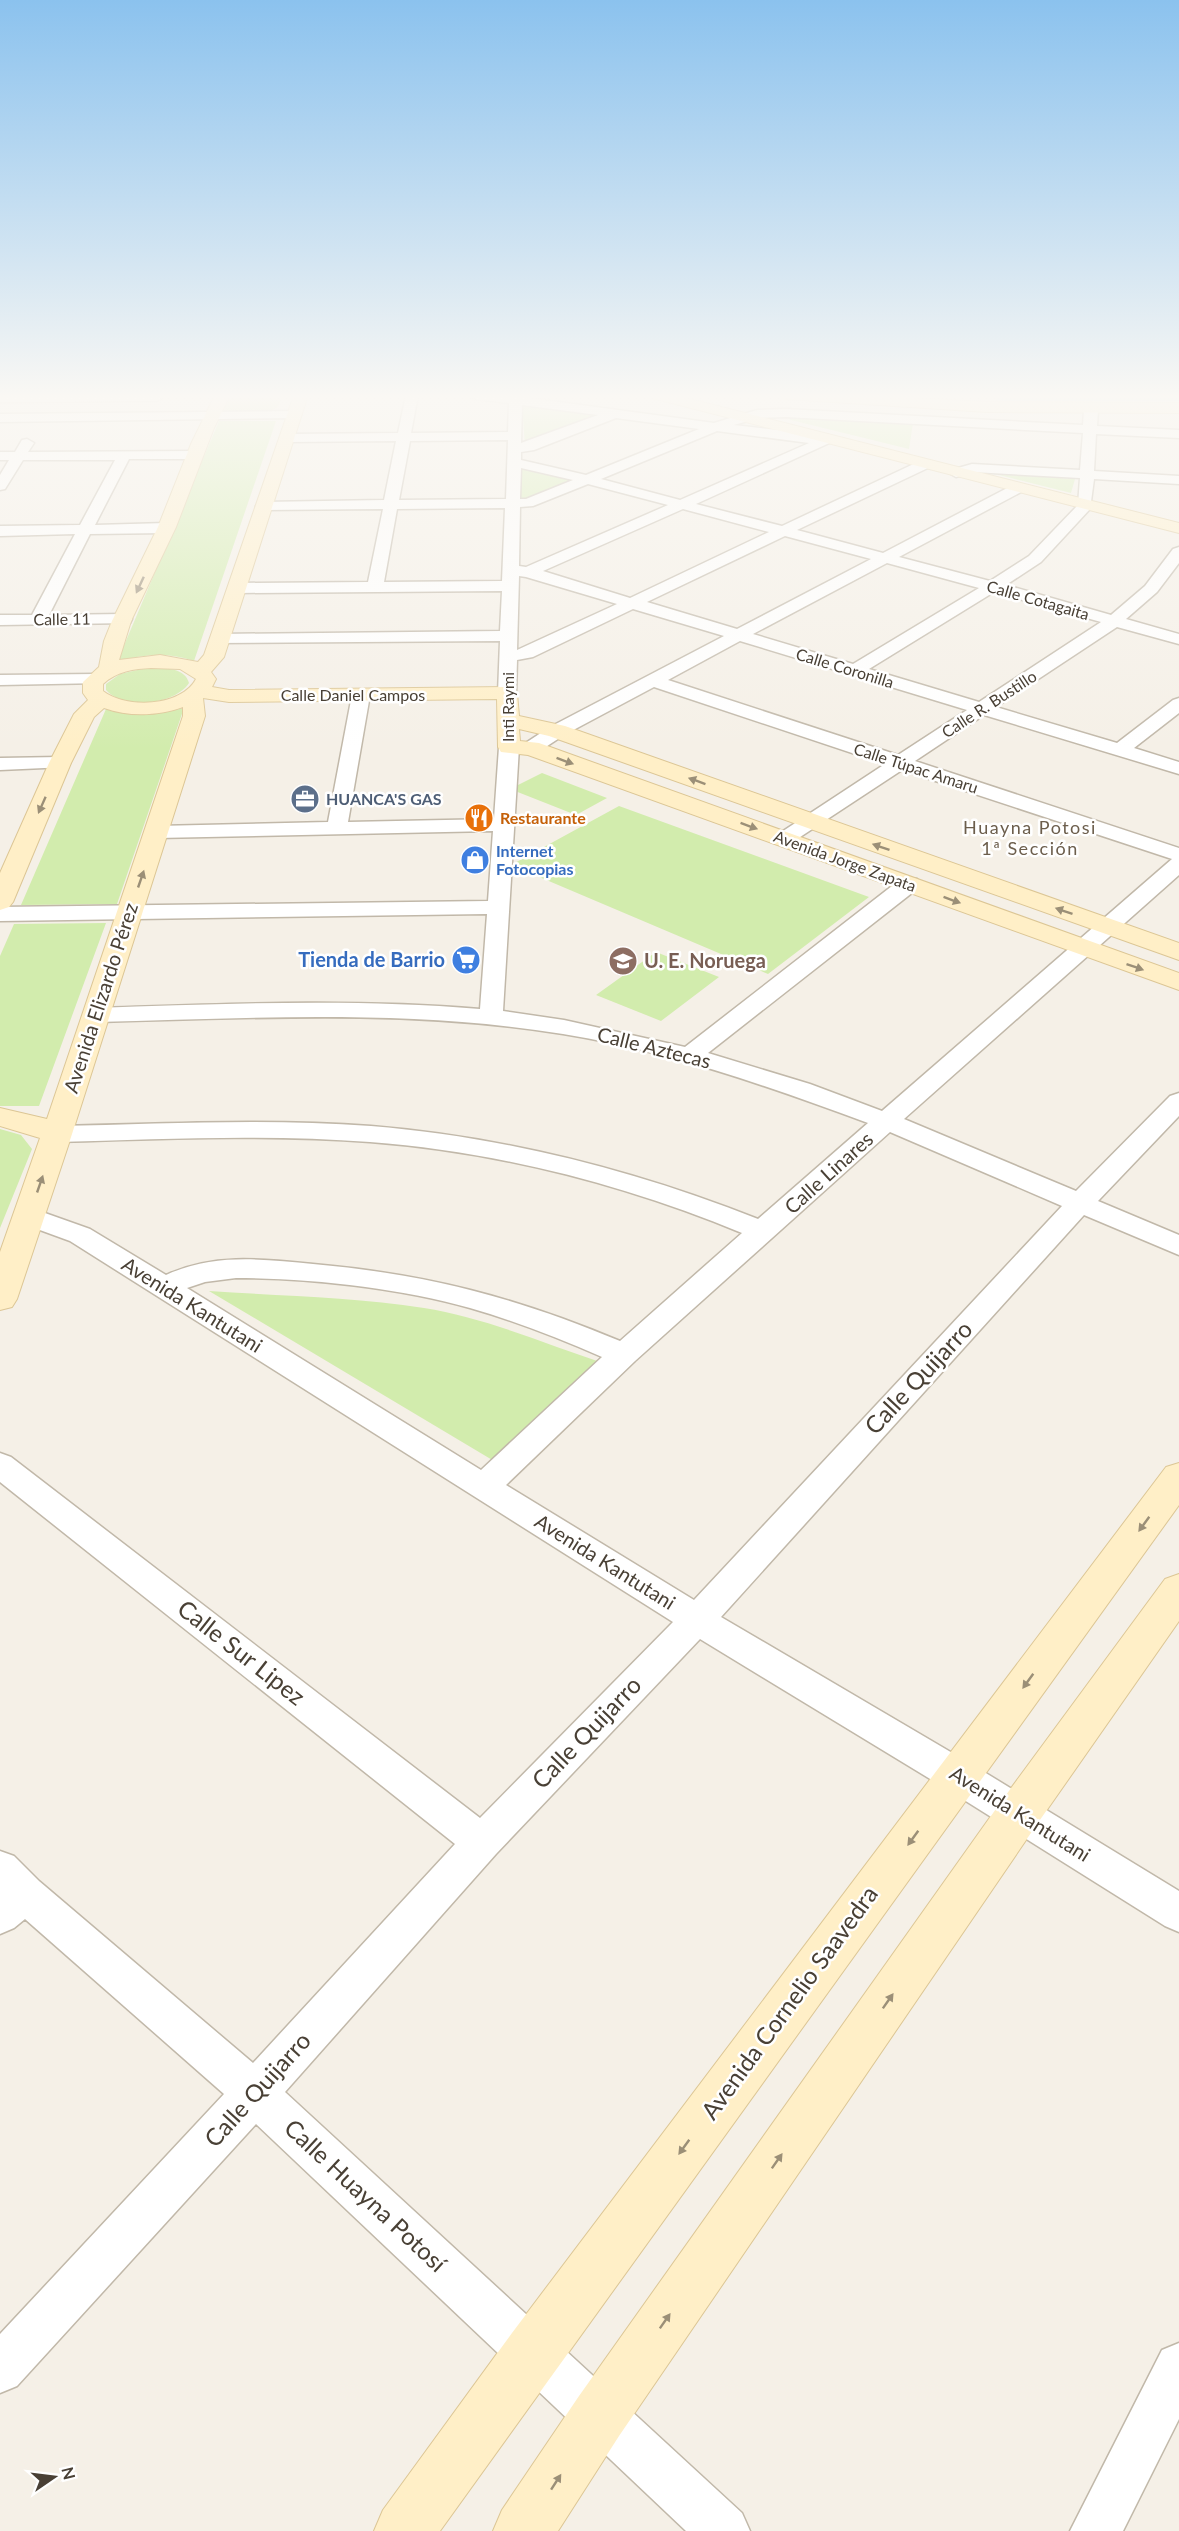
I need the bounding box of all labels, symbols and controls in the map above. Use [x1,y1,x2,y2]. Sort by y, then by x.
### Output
one-way arrow [135,576,144,593]
street label: Calle Cotagaita [985,576,1092,623]
street label: Calle 11 [33,609,91,628]
street label: Calle Coronilla [794,644,896,691]
street label: Calle R. Bustillo [938,666,1040,741]
street label: Inti Raymi [498,672,517,742]
street label: Calle Daniel Campos [281,685,425,704]
street label: Calle Túpac Amaru [852,738,981,797]
one-way arrow [556,756,574,766]
one-way arrow [688,776,706,786]
office icon: HUANCA'S GAS [289,783,321,815]
place label: HUANCA'S GAS [326,789,442,808]
one-way arrow [37,797,47,815]
restaurant icon: Restaurante [463,802,495,834]
place label: Restaurante [500,808,586,827]
district label: Huayna Potosi 1ª Sección [963,816,1097,859]
one-way arrow [740,822,758,832]
street label: Avenida Jorge Zapata [771,826,919,895]
place label: Internet Fotocopias [496,841,574,878]
one-way arrow [871,841,889,851]
shop icon: Internet Fotocopias [459,844,491,876]
one-way arrow [136,870,146,888]
one-way arrow [943,895,961,905]
street label: Avenida Elizardo Pérez [58,900,142,1096]
one-way arrow [1055,906,1073,916]
supermarket icon: Tienda de Barrio [450,944,482,976]
school or university icon: U. E. Noruega [607,945,639,977]
place label: Tienda de Barrio [298,947,445,971]
place label: U. E. Noruega [644,948,766,972]
one-way arrow [1126,962,1144,972]
street label: Calle Aztecas [595,1021,714,1073]
street label: Calle Linares [779,1126,877,1218]
one-way arrow [35,1175,45,1193]
street label: Avenida Kantutani [118,1251,267,1357]
street label: Calle Quijarro [858,1314,978,1440]
street label: Avenida Kantutani [531,1508,680,1614]
one-way arrow [1138,1516,1150,1532]
street label: Calle Sur Lipez [172,1593,312,1711]
street label: Calle Quijarro [525,1670,647,1794]
one-way arrow [1022,1673,1035,1689]
street label: Avenida Kantutani [946,1760,1095,1866]
one-way arrow [907,1830,919,1845]
street label: Avenida Cornelio Saavedra [694,1880,883,2124]
one-way arrow [882,1993,893,2009]
street label: Calle Quijarro [198,2026,316,2152]
street label: Calle Huayna Potosí [279,2113,454,2278]
one-way arrow [679,2139,691,2154]
one-way arrow [771,2153,783,2169]
one-way arrow [659,2313,671,2329]
north arrow [24,2447,84,2507]
text: N [58,2465,80,2482]
one-way arrow [550,2474,561,2490]

